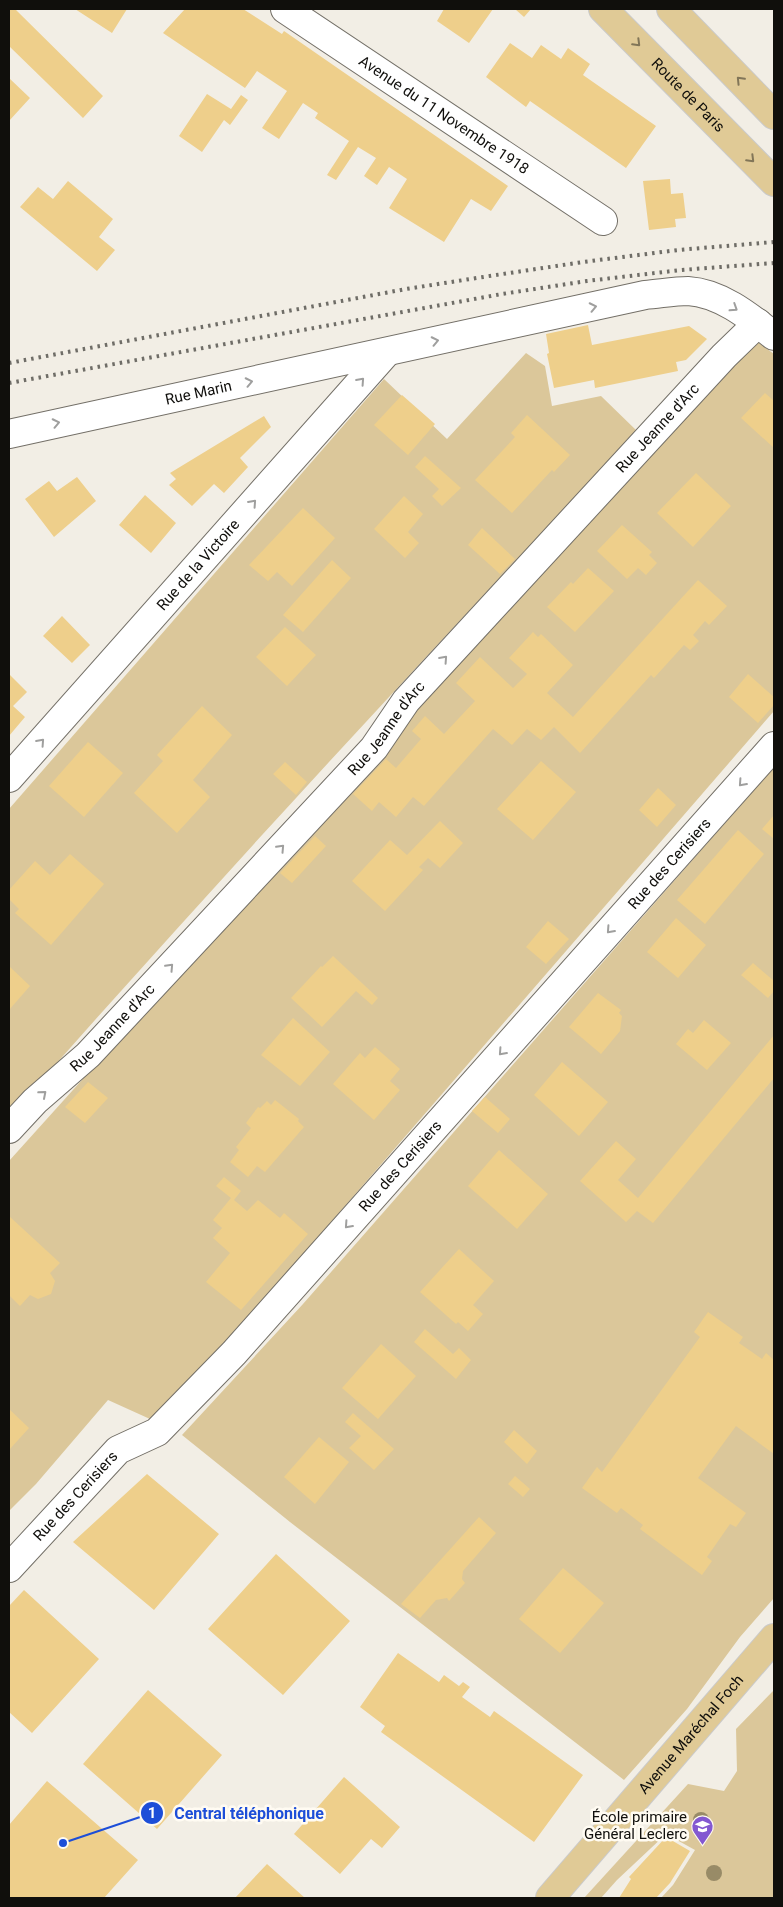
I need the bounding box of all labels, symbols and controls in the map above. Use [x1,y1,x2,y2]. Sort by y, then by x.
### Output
one-way arrow [631,38,640,47]
street label: Avenue du 11 Novembre 1918 [356,52,532,178]
street label: Route de Paris [648,54,729,136]
one-way arrow [737,77,746,86]
one-way arrow [745,153,754,162]
one-way arrow [728,301,737,311]
one-way arrow [589,302,598,313]
one-way arrow [430,337,439,347]
street label: Rue Marin [164,377,233,409]
one-way arrow [245,377,254,387]
one-way arrow [355,377,364,386]
street label: Rue Jeanne d'Arc [612,380,703,476]
one-way arrow [52,419,61,429]
one-way arrow [248,499,257,508]
street label: Rue de la Victoire [153,515,243,614]
one-way arrow [438,656,447,665]
street label: Rue Jeanne d'Arc [344,677,429,779]
one-way arrow [35,738,44,747]
one-way arrow [739,777,748,786]
street label: Rue des Cerisiers [624,814,715,913]
one-way arrow [275,844,284,853]
one-way arrow [607,925,616,934]
one-way arrow [164,963,173,972]
street label: Rue Jeanne d'Arc [66,980,159,1075]
one-way arrow [499,1046,508,1055]
one-way arrow [37,1091,46,1100]
street label: Rue des Cerisiers [355,1117,445,1215]
one-way arrow [345,1220,354,1229]
street label: Rue des Cerisiers [30,1447,121,1545]
street label: Avenue Maréchal Foch [635,1671,747,1798]
callout: Central téléphonique [139,1797,334,1828]
text: 1 [148,1804,156,1822]
text: Central téléphonique [174,1804,324,1823]
place label: École primaire Général Leclerc [584,1808,687,1843]
school or university icon: École primaire Général Leclerc [691,1814,715,1845]

